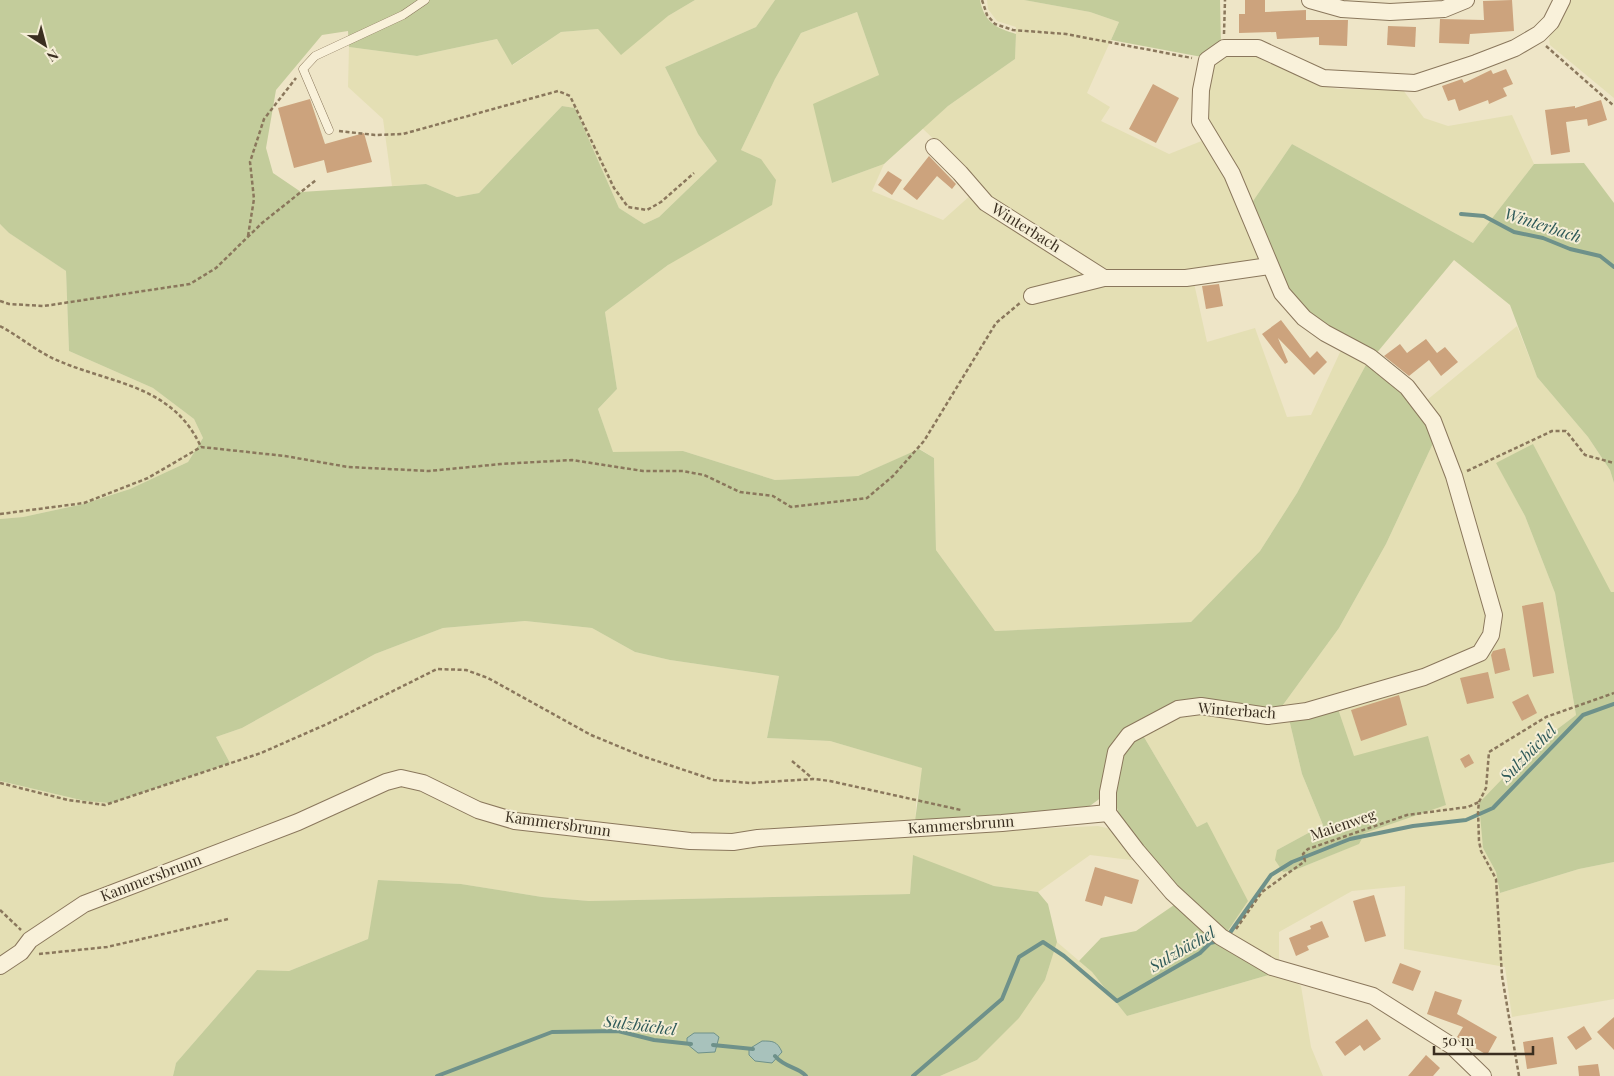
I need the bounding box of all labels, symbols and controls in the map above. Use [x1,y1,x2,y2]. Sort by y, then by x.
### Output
north arrow [20,20,70,70]
text: N [43,45,63,67]
street label: Winterbach [987,198,1065,256]
water label: Winterbach [1502,202,1584,247]
street label: Winterbach [1197,697,1277,723]
water label: Sulzbächel [1494,719,1561,787]
street label: Maienweg [1307,803,1378,845]
street label: Kammersbrunn [504,806,612,840]
street label: Kammersbrunn [907,810,1015,838]
street label: Kammersbrunn [97,849,204,906]
water label: Sulzbächel [1144,921,1219,976]
water label: Sulzbächel [602,1010,678,1039]
scale bar [1434,1024,1533,1056]
text: 50 m [1442,1030,1475,1050]

